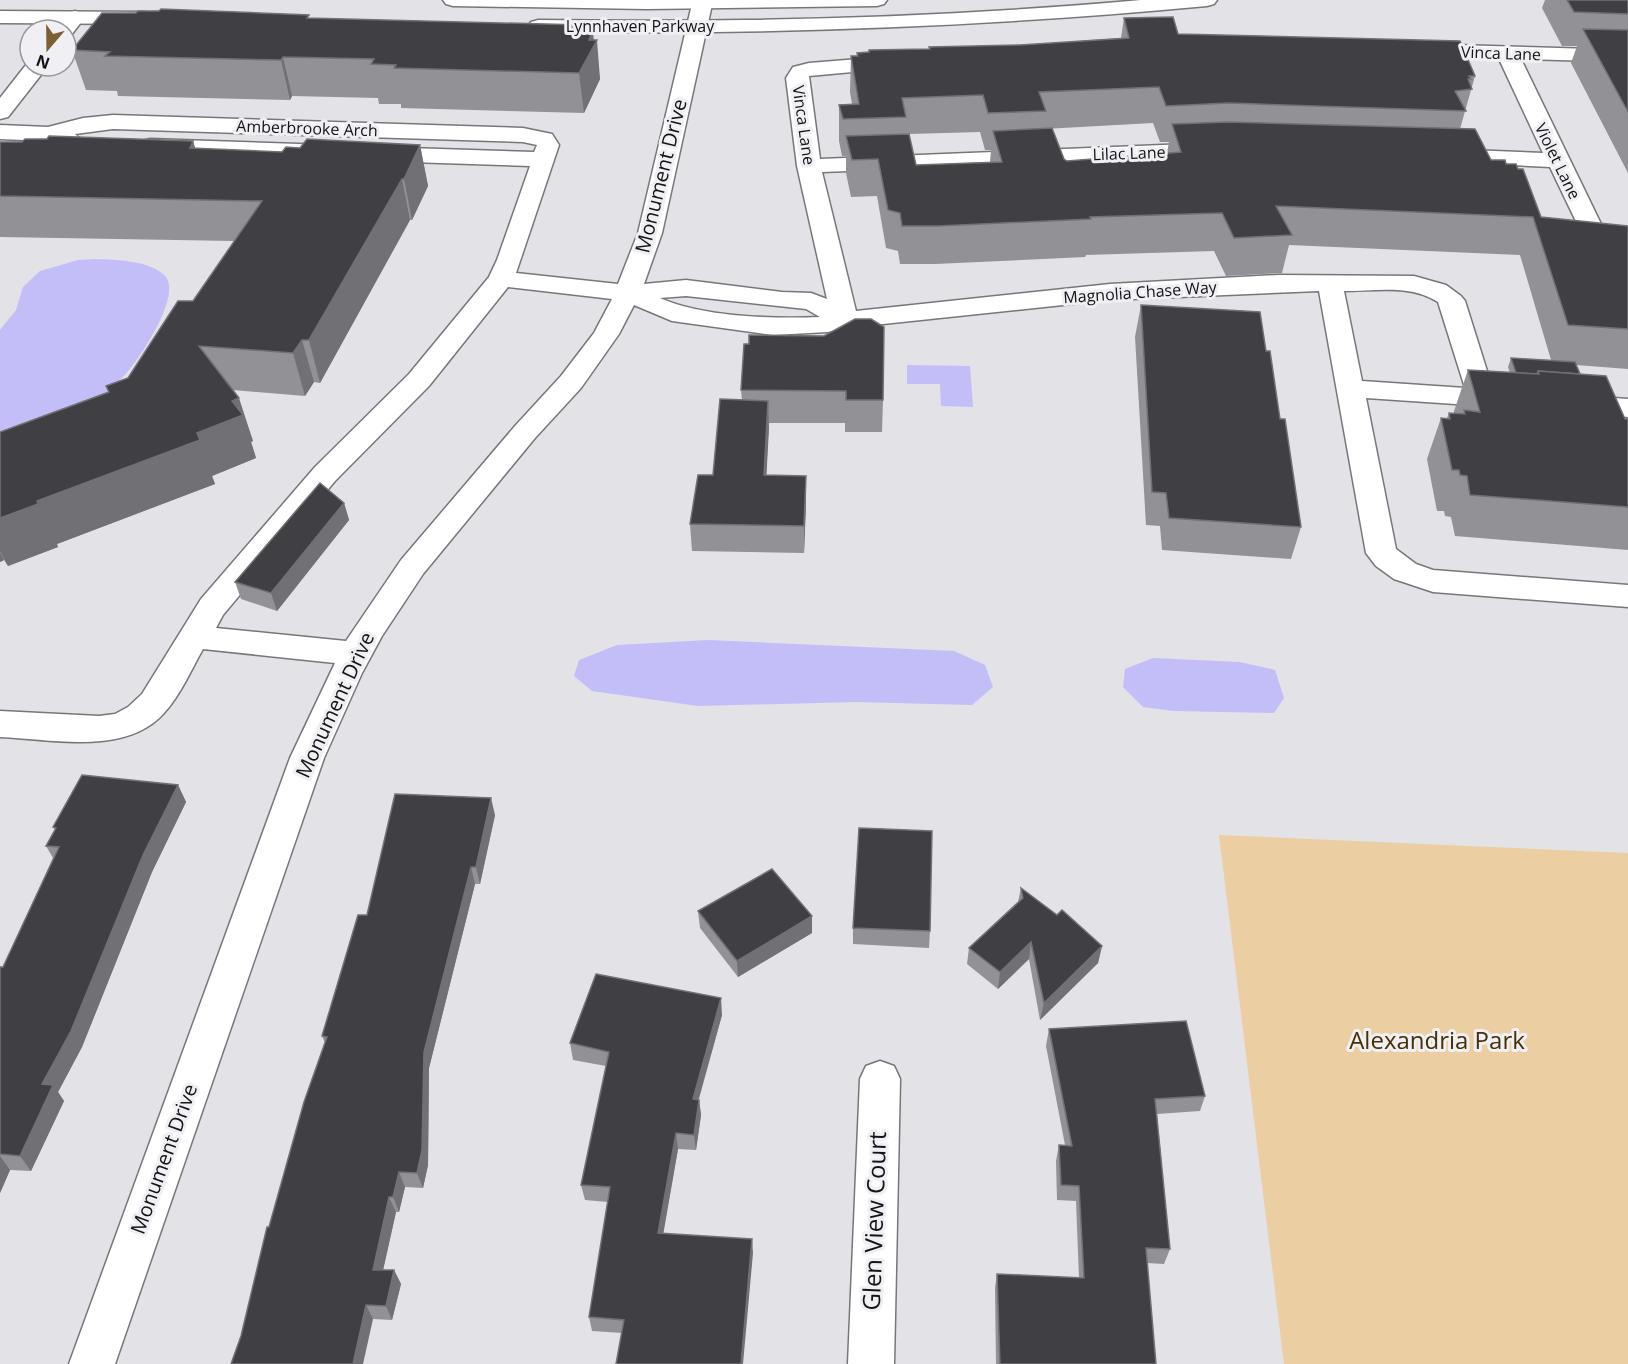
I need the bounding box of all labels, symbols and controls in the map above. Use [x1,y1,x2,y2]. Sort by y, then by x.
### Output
street label: Lynnhaven Parkway [566,15,715,37]
north arrow [18,18,78,78]
street label: Vinca Lane [1461,41,1541,65]
text: N [33,50,53,75]
street label: Vinca Lane [788,84,820,166]
street label: Monument Drive [628,96,693,256]
street label: Amberbrooke Arch [236,115,378,141]
street label: Violet Lane [1530,119,1586,203]
street label: Lilac Lane [1092,141,1166,165]
street label: Magnolia Chase Way [1063,276,1218,308]
street label: Monument Drive [289,628,380,782]
park label: Alexandria Park [1349,1023,1525,1056]
street label: Monument Drive [124,1080,203,1238]
street label: Glen View Court [854,1131,893,1311]

